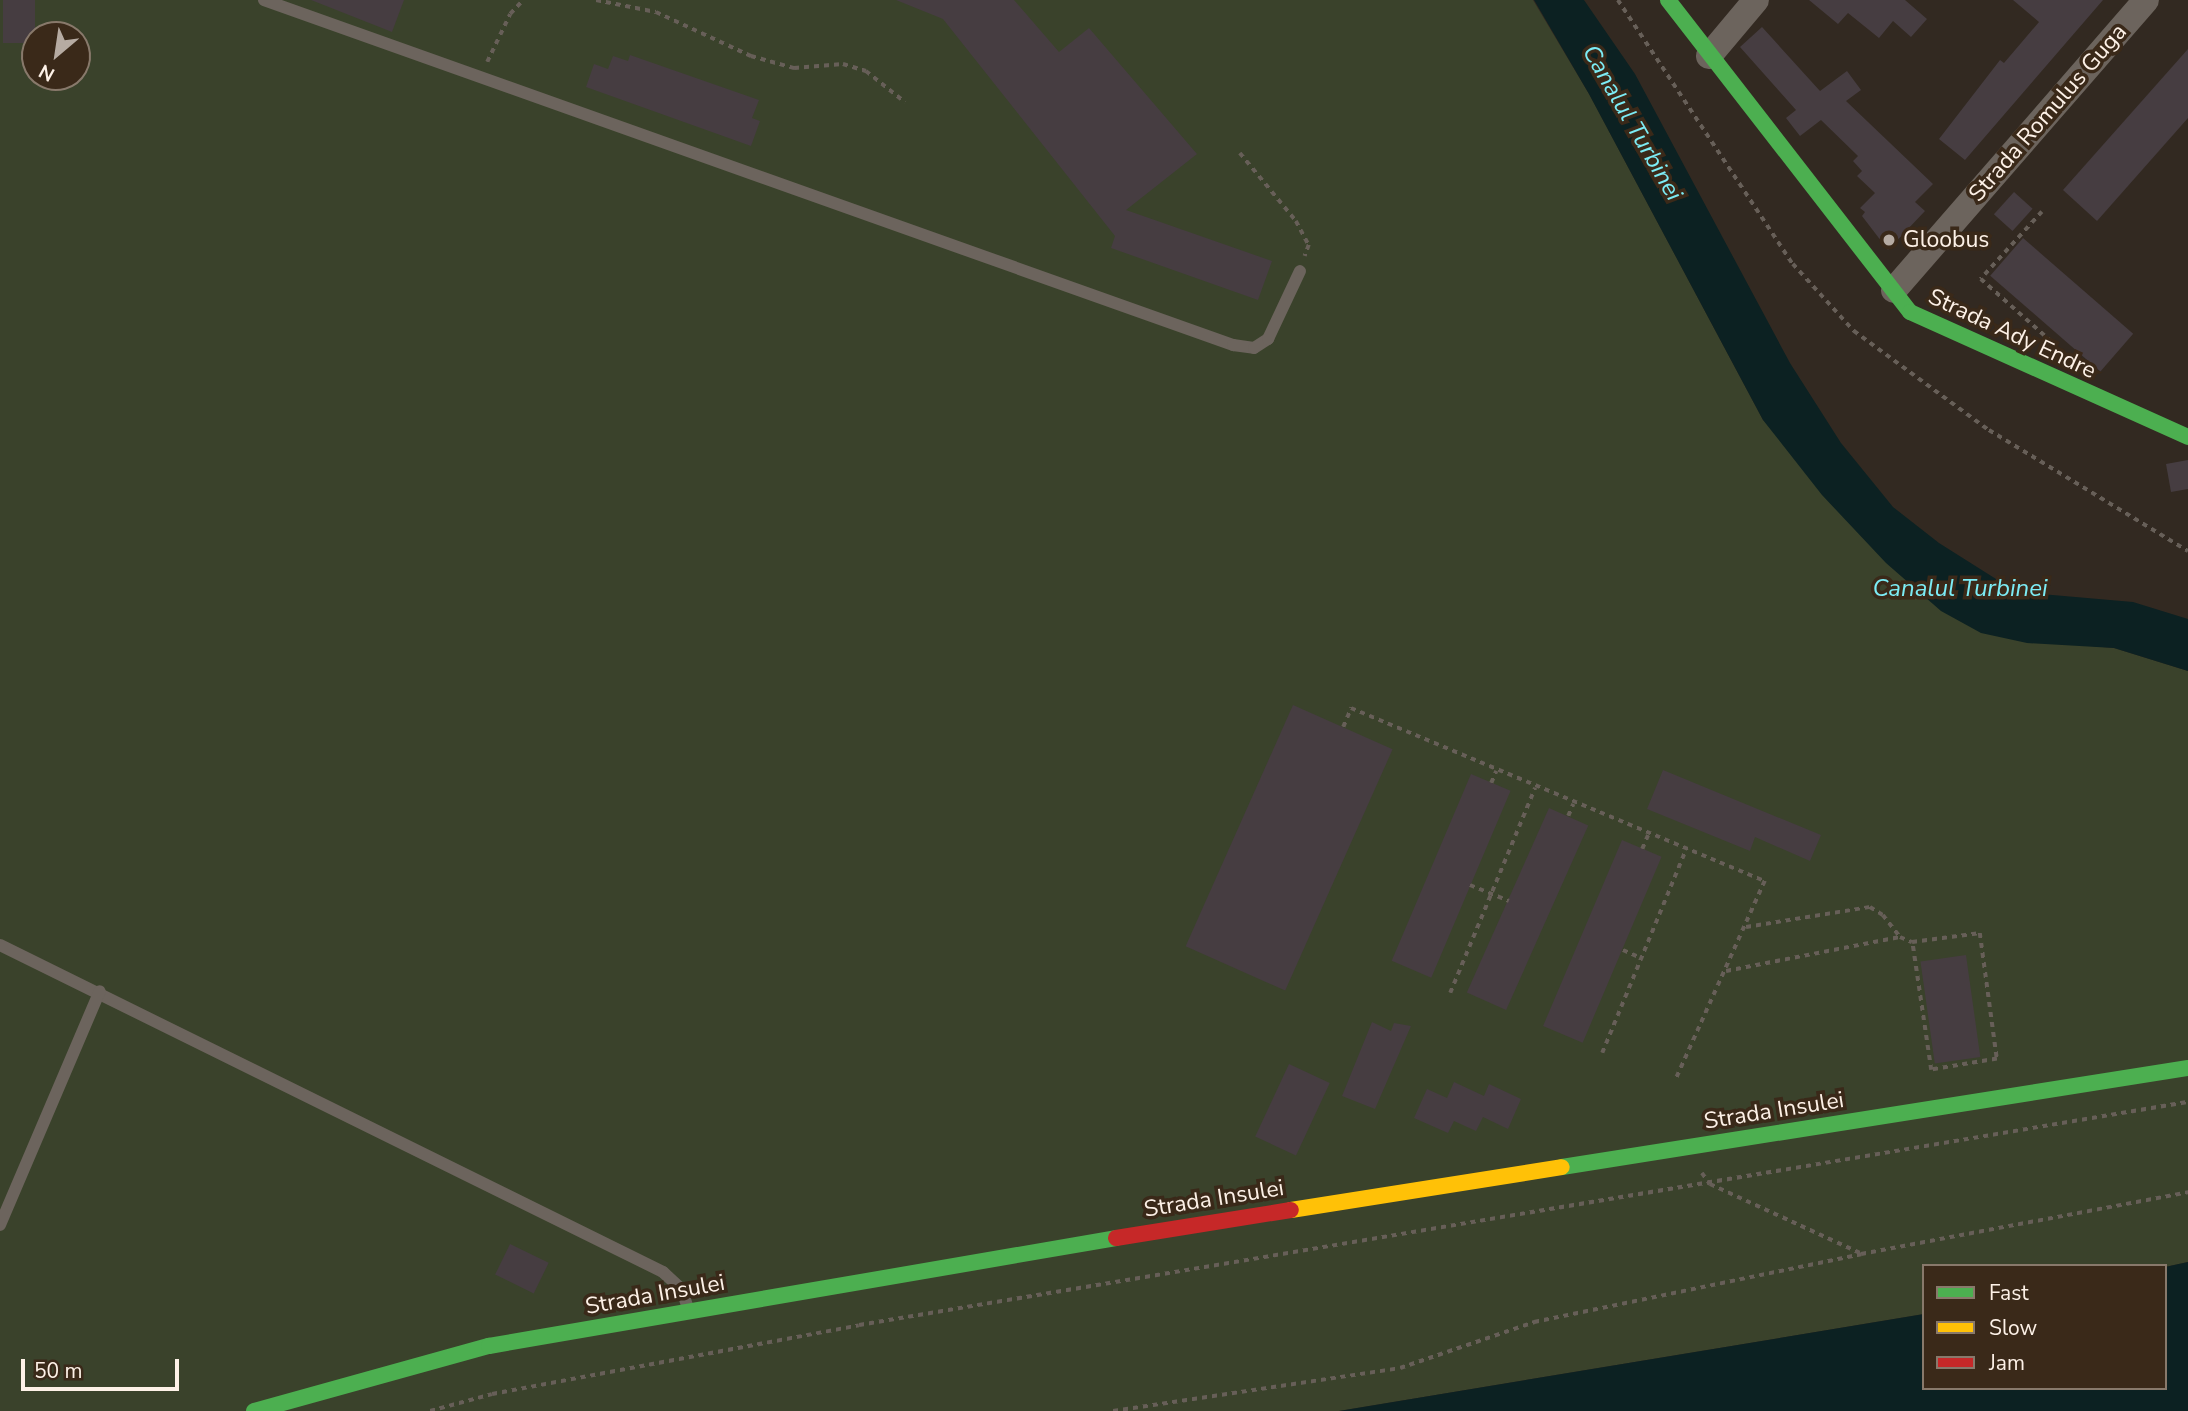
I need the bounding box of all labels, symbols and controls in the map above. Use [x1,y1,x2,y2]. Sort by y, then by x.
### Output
street label: Strada Romulus Guga [1963,19,2133,207]
north arrow [21,21,91,91]
water label: Canalul Turbinei [1576,40,1688,206]
text: N [34,58,59,87]
place label: Gloobus [1903,226,1989,254]
marker: Gloobus [1881,232,1897,248]
street label: Strada Ady Endre [1924,283,2100,385]
water label: Canalul Turbinei [1873,575,2047,603]
street label: Strada Insulei [1702,1086,1846,1136]
street label: Strada Insulei [1142,1174,1286,1224]
legend [1922,1264,2167,1390]
street label: Strada Insulei [583,1269,727,1321]
text: Fast [1989,1279,2029,1307]
text: Slow [1989,1314,2037,1342]
scale bar [24,1344,182,1388]
text: Jam [1989,1349,2025,1377]
text: 50 m [34,1357,83,1385]

